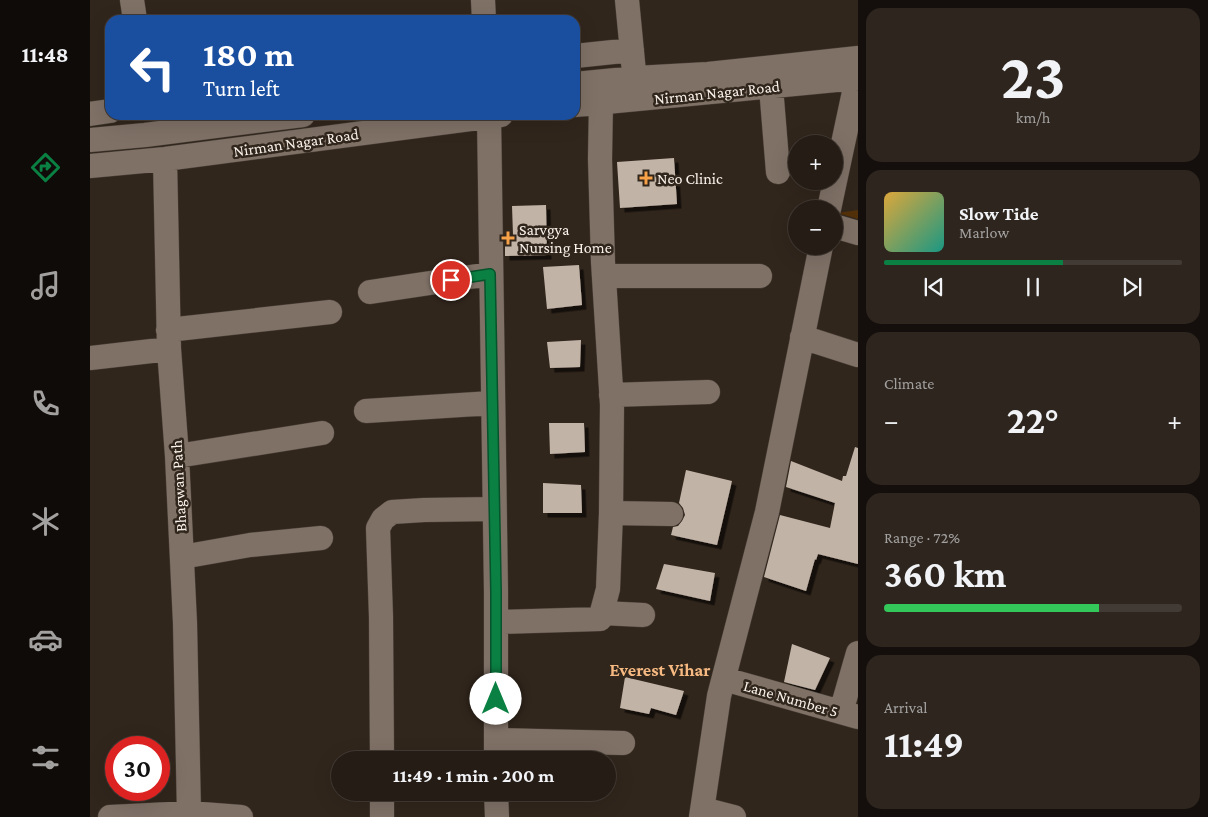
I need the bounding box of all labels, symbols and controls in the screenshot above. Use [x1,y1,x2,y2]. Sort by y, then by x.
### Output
icon: left [120,35,185,100]
text: 180 m [203,35,294,74]
text: 23 [1001,40,1065,112]
text: 11:48 [21,42,69,67]
text: Turn left [203,76,280,101]
street label: Nirman Nagar Road [653,77,781,109]
text: km/h [1016,109,1050,126]
street label: Nirman Nagar Road [232,125,360,161]
map controls [788,135,843,255]
button: + [788,135,843,190]
icon: directions [28,150,63,185]
place label: Neo Clinic [657,170,723,187]
marker: Neo Clinic [639,171,653,185]
button: − [788,200,843,255]
text: Slow Tide [959,203,1039,224]
place label: Sarvgya Nursing Home [519,221,612,257]
text: Marlow [959,224,1009,241]
marker: Sarvgya Nursing Home [501,231,515,245]
pin [430,259,472,301]
icon: arrive [437,266,465,294]
icon: music [28,268,63,303]
icon: previous [920,273,948,301]
icon: pause [1019,273,1047,301]
icon: next [1118,273,1146,301]
text: Climate [884,375,934,392]
icon: phone [28,386,63,421]
text: 22° [1007,399,1059,441]
text: − [884,405,899,436]
text: + [1167,405,1182,436]
street label: Bhagwan Path [168,439,190,532]
icon: climate [28,504,63,539]
text: Range · 72% [884,529,960,546]
text: 360 km [884,553,1007,595]
icon: car [28,622,63,657]
district label: Everest Vihar [610,660,710,680]
position arrow [469,672,521,724]
street label: Lane Number 5 [742,677,840,720]
text: Arrival [884,699,928,716]
text: 11:49 [884,723,964,765]
speed limit sign: 30 [105,736,170,801]
icon: filters [28,740,63,775]
text: 11:49 · 1 min · 200 m [393,765,554,786]

